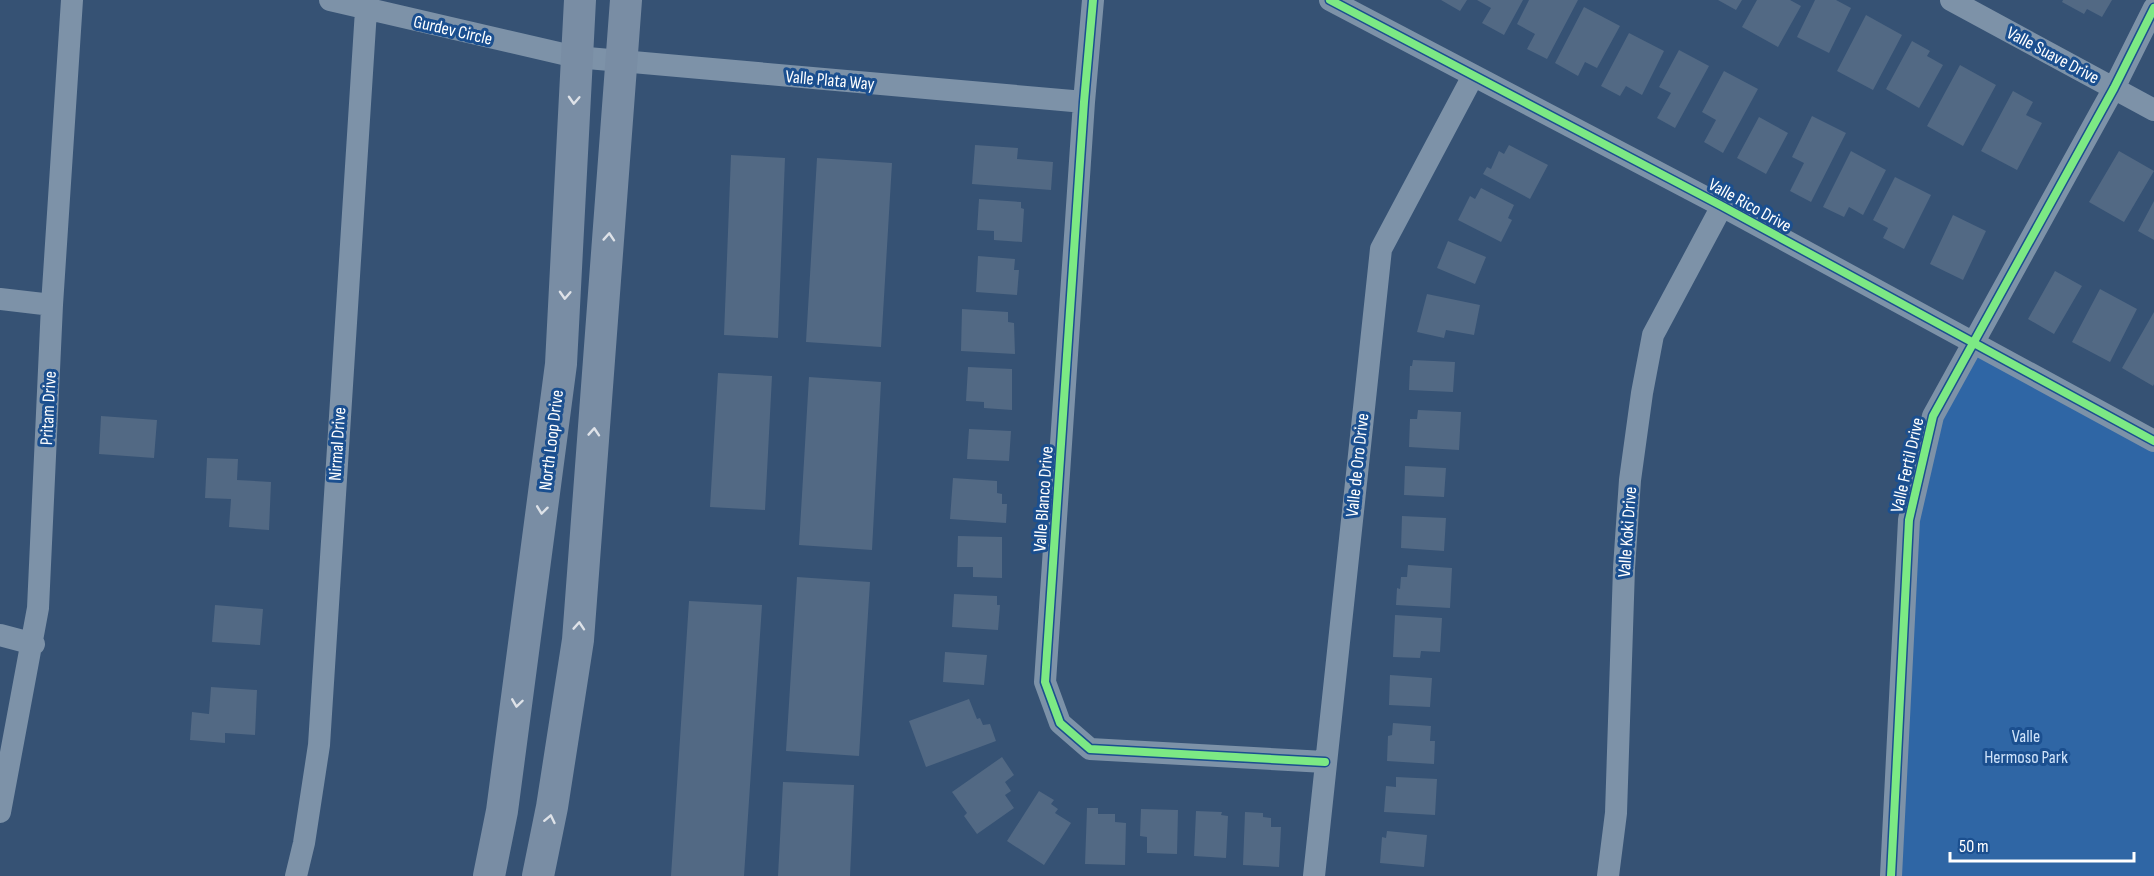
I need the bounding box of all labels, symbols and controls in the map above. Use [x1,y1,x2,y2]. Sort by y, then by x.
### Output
street label: Gurdev Circle [411,11,495,50]
street label: Valle Suave Drive [2003,22,2103,89]
street label: Valle Plata Way [785,66,875,95]
one-way arrow [567,96,580,105]
street label: Valle Rico Drive [1705,174,1795,237]
one-way arrow [602,233,615,242]
one-way arrow [558,291,571,300]
street label: Pritam Drive [36,370,61,446]
street label: North Loop Drive [535,389,568,492]
street label: Nirmal Drive [324,406,351,482]
street label: Valle de Oro Drive [1342,412,1373,518]
street label: Valle Fertil Drive [1886,416,1929,515]
one-way arrow [587,427,600,436]
street label: Valle Blanco Drive [1029,445,1058,553]
street label: Valle Koki Drive [1614,486,1641,578]
one-way arrow [537,505,549,514]
one-way arrow [572,621,585,631]
one-way arrow [511,698,523,708]
park label: Valle Hermoso Park [1984,726,2068,768]
one-way arrow [543,814,556,824]
scale bar [1950,825,2134,863]
text: 50 m [1959,836,1989,857]

